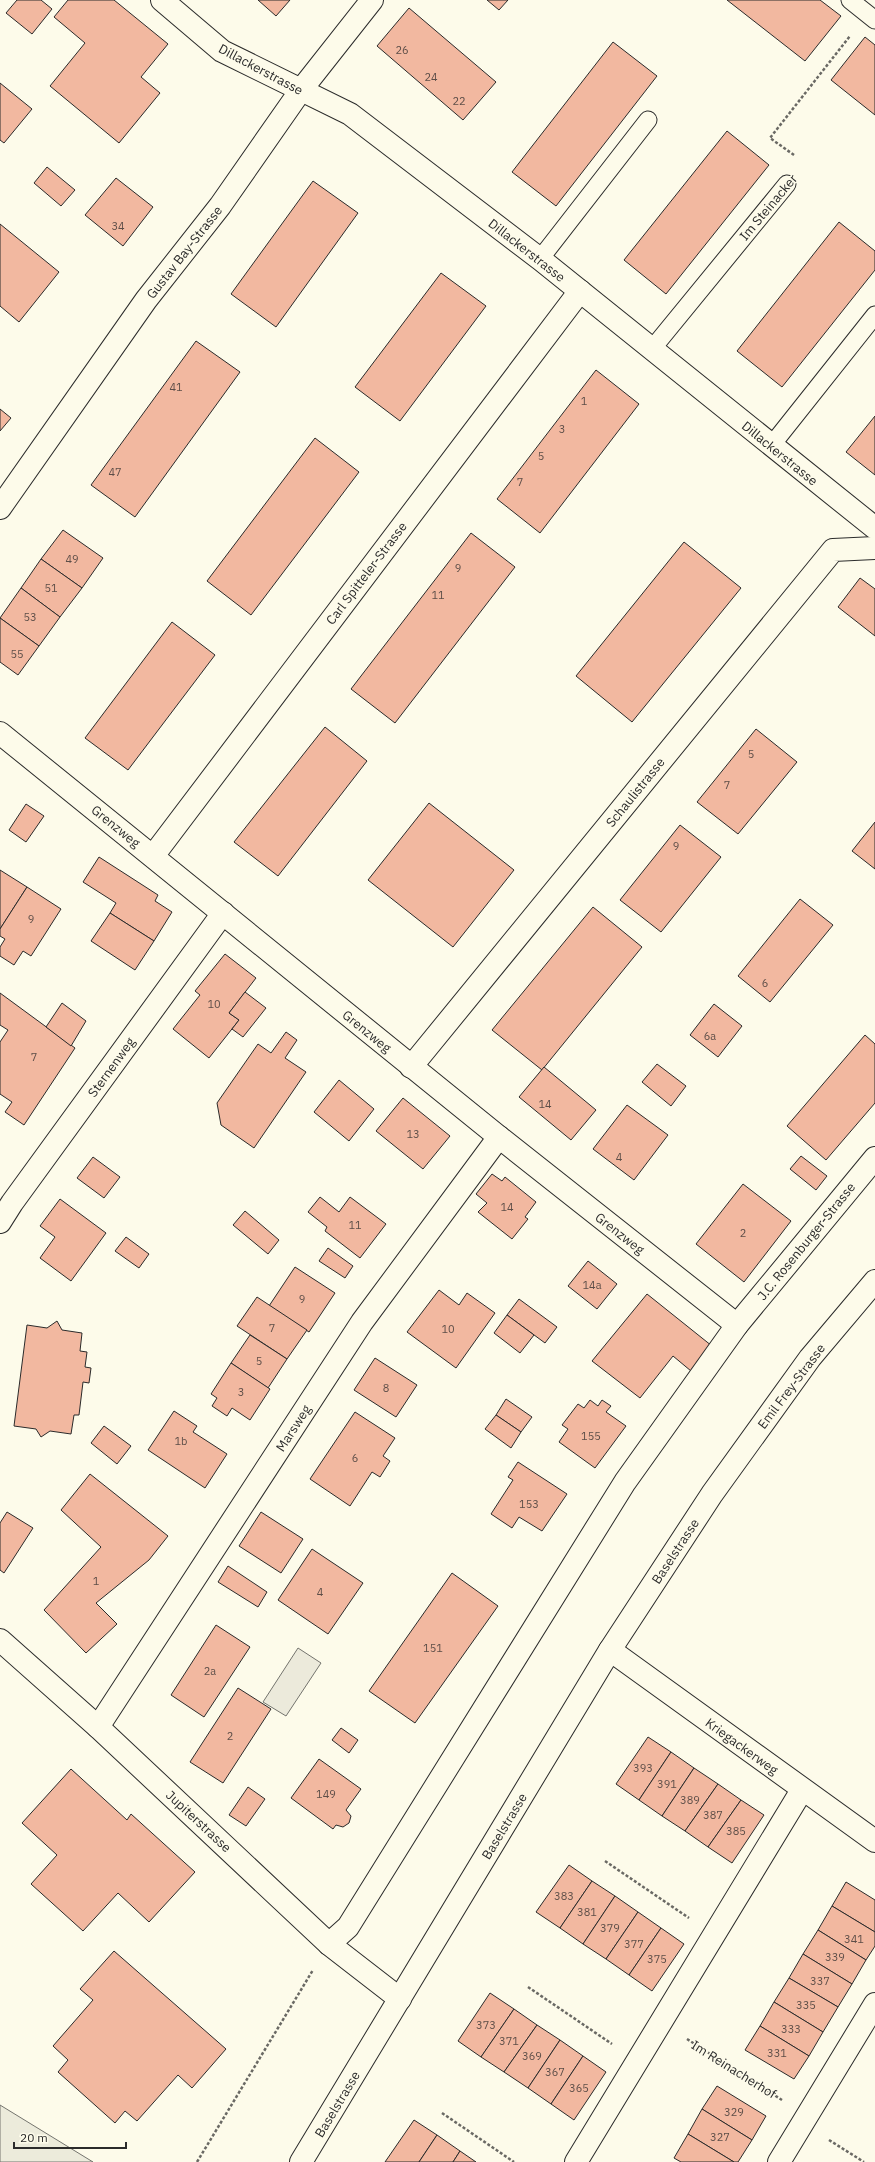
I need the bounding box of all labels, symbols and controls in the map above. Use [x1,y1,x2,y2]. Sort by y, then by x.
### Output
street label: Dillackerstrasse [216,40,306,99]
house number: 26 [395,43,409,57]
house number: 24 [424,70,438,84]
house number: 22 [452,94,466,108]
street label: Im Steinacker [736,170,801,244]
street label: Gustav Bay-Strasse [143,202,226,302]
street label: Dillackerstrasse [485,215,569,286]
house number: 34 [111,219,125,233]
house number: 41 [169,380,183,394]
house number: 1 [581,394,588,408]
street label: Dillackerstrasse [738,417,821,489]
house number: 3 [559,422,565,436]
house number: 5 [538,449,544,463]
house number: 47 [108,465,122,479]
house number: 7 [517,475,523,489]
street label: Carl Spitteler-Strasse [322,518,411,628]
house number: 49 [65,552,79,566]
house number: 9 [455,561,461,575]
house number: 51 [44,581,58,595]
house number: 11 [431,588,445,602]
house number: 53 [23,610,37,624]
house number: 55 [10,647,24,661]
house number: 5 [748,747,754,761]
street label: Schaulistrasse [602,754,669,831]
house number: 7 [724,778,730,792]
street label: Grenzweg [88,801,144,851]
house number: 9 [673,839,679,853]
house number: 9 [28,912,34,926]
house number: 6 [762,976,768,990]
house number: 10 [207,997,221,1011]
street label: Grenzweg [339,1006,395,1056]
house number: 6a [704,1029,716,1043]
street label: Sternenweg [84,1034,139,1100]
house number: 7 [31,1050,37,1064]
house number: 14 [538,1097,552,1111]
house number: 13 [406,1127,420,1141]
house number: 4 [616,1150,623,1164]
street label: J.C. Rosenburger-Strasse [754,1179,859,1304]
house number: 14 [500,1200,514,1214]
street label: Grenzweg [592,1209,648,1258]
house number: 11 [348,1218,362,1232]
house number: 2 [740,1226,746,1240]
house number: 14a [582,1278,602,1292]
house number: 9 [299,1292,305,1306]
house number: 7 [269,1321,275,1335]
house number: 10 [441,1322,455,1336]
street label: Emil Frey-Strasse [754,1340,829,1432]
house number: 5 [256,1354,262,1368]
house number: 8 [383,1381,389,1395]
house number: 3 [238,1385,244,1399]
street label: Marsweg [272,1402,315,1455]
house number: 155 [581,1429,601,1443]
house number: 1b [175,1434,187,1448]
house number: 6 [352,1451,358,1465]
house number: 153 [519,1497,539,1511]
street label: Baselstrasse [648,1515,703,1587]
house number: 1 [93,1574,100,1588]
house number: 4 [317,1585,324,1599]
house number: 151 [423,1641,443,1655]
house number: 2a [204,1664,216,1678]
street label: Kriegackerweg [702,1714,782,1779]
house number: 2 [227,1729,233,1743]
house number: 393 [633,1761,653,1775]
house number: 391 [657,1777,677,1791]
street label: Jupiterstrasse [162,1787,235,1856]
house number: 149 [316,1787,336,1801]
street label: Baselstrasse [478,1790,531,1863]
house number: 389 [680,1793,700,1807]
house number: 387 [703,1808,723,1822]
house number: 385 [726,1824,746,1838]
house number: 383 [554,1889,574,1903]
house number: 381 [577,1905,597,1919]
house number: 379 [600,1921,620,1935]
house number: 341 [844,1932,864,1946]
house number: 377 [624,1937,644,1951]
house number: 339 [825,1950,845,1964]
house number: 375 [647,1952,667,1966]
house number: 337 [810,1974,830,1988]
house number: 335 [796,1998,816,2012]
house number: 373 [476,2018,496,2032]
house number: 333 [781,2022,801,2036]
house number: 371 [499,2034,519,2048]
street label: Im Reinacherhof [688,2036,779,2102]
house number: 331 [767,2046,787,2060]
house number: 369 [522,2049,542,2063]
house number: 367 [545,2065,565,2079]
street label: Baselstrasse [311,2068,364,2141]
house number: 365 [569,2081,589,2095]
house number: 329 [724,2105,744,2119]
scale bar [14,2124,126,2150]
text: 20 m [20,2130,48,2145]
house number: 327 [710,2130,730,2144]

